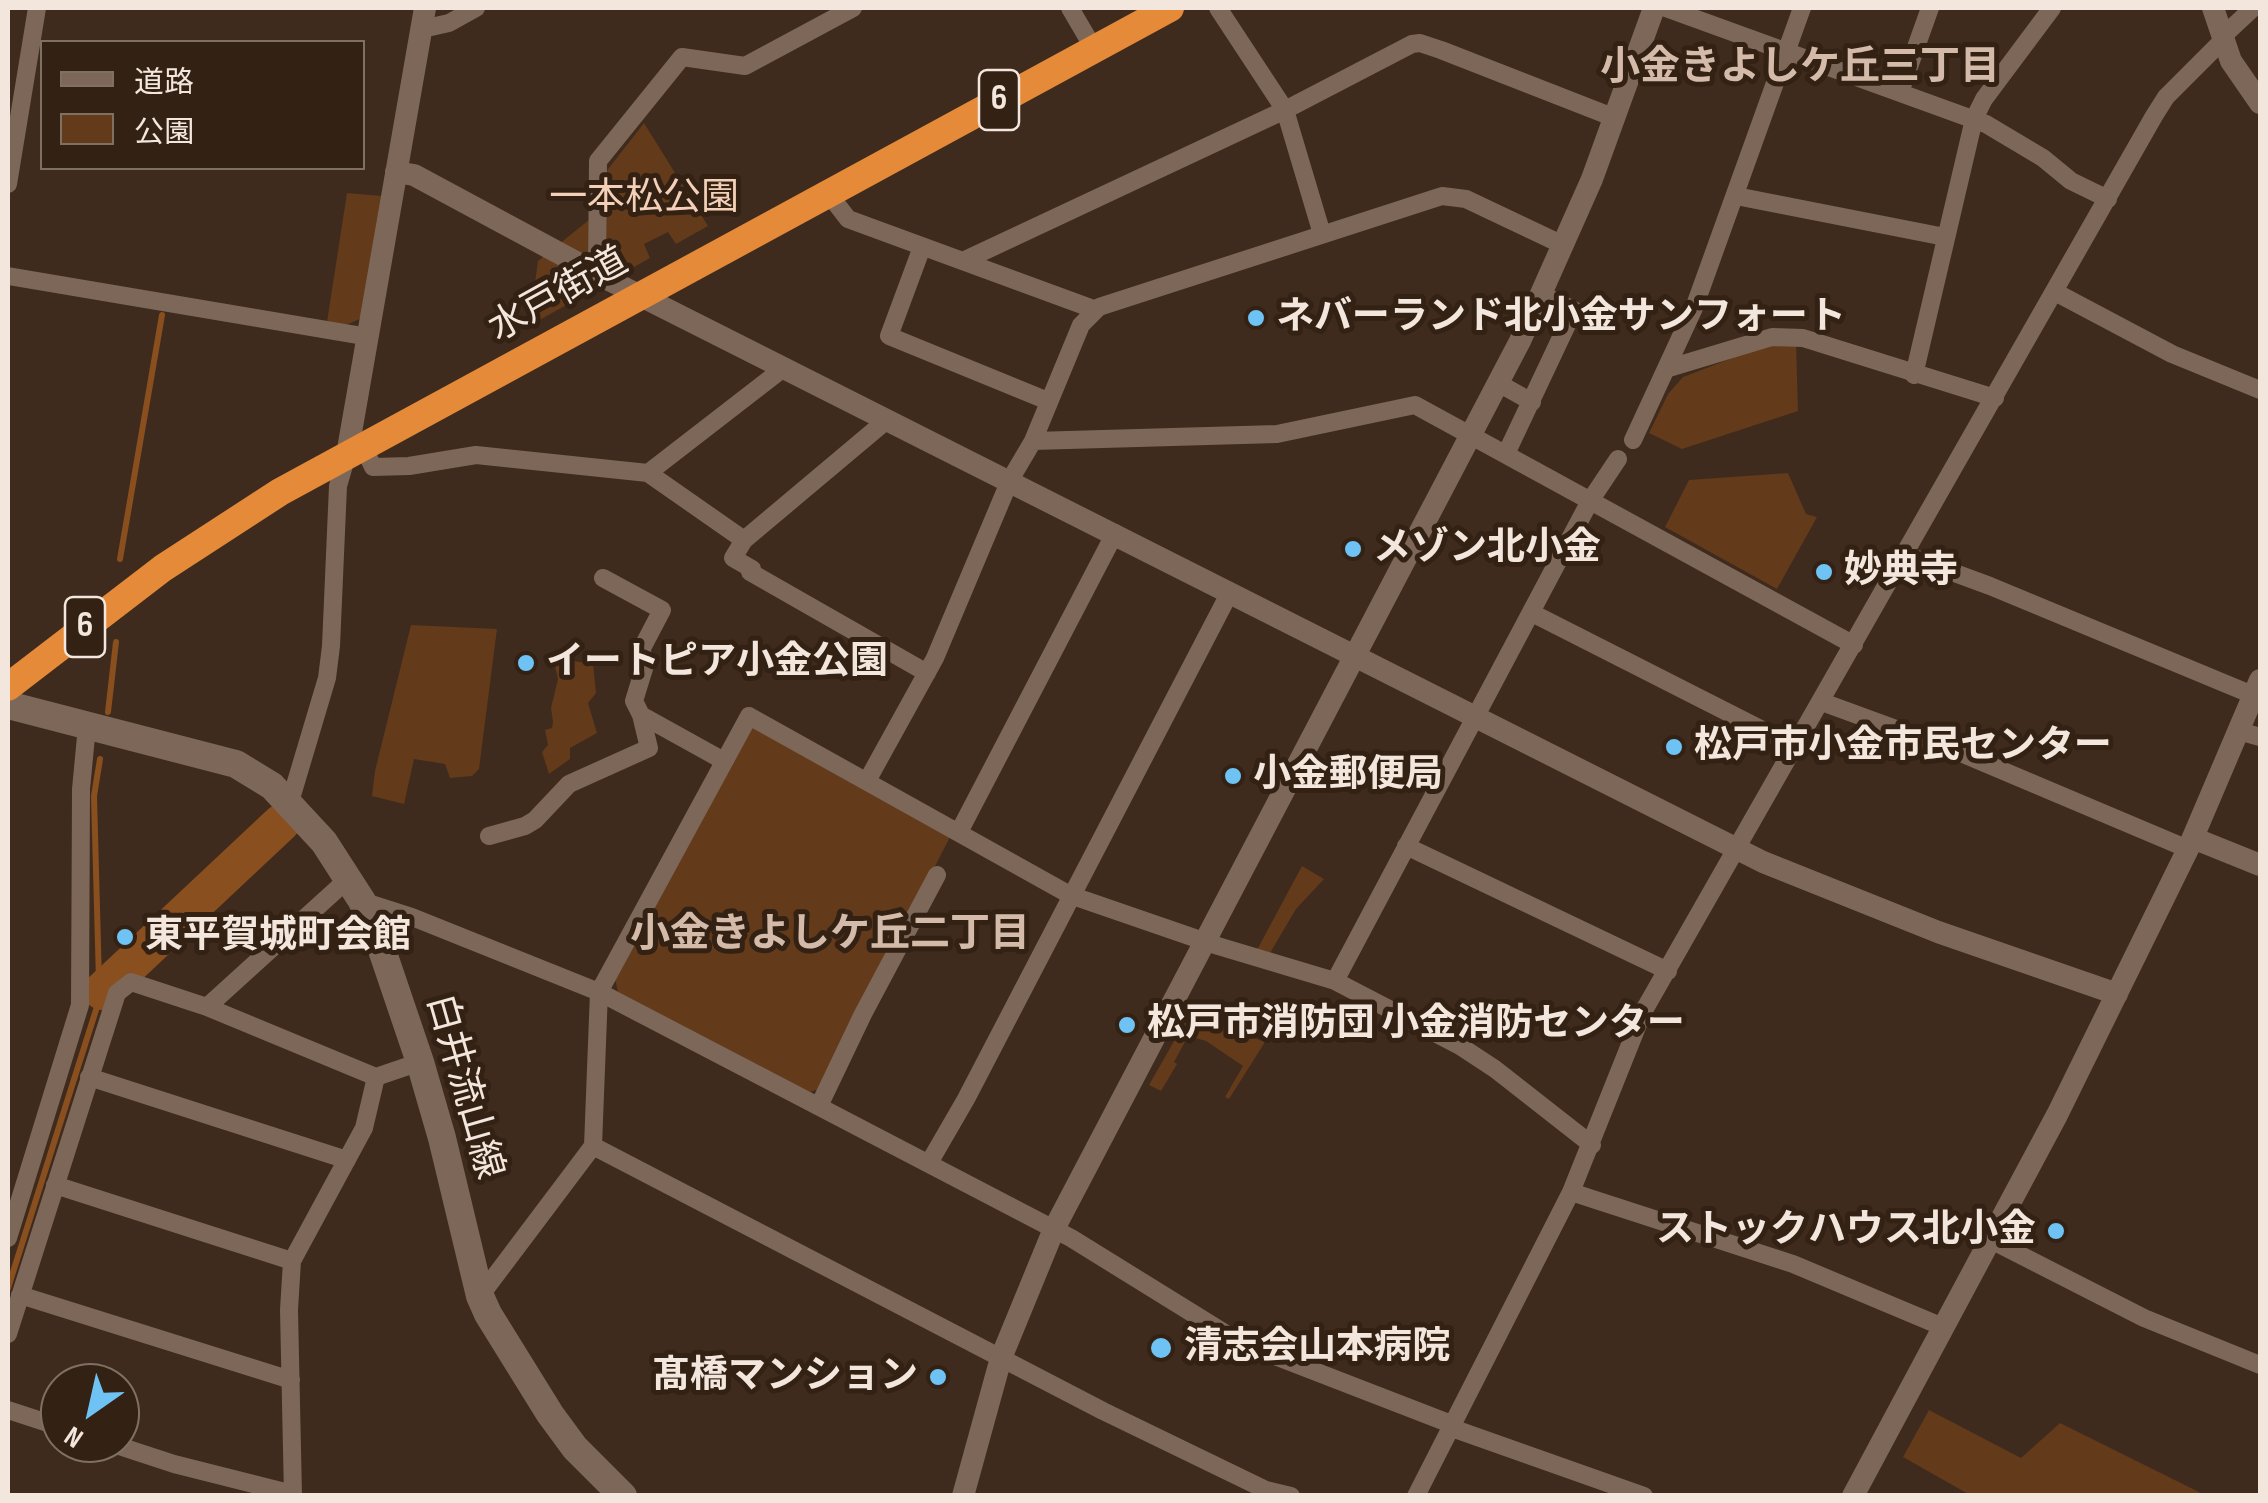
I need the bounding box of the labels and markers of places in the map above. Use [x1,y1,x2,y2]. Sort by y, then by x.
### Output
place label: ネバーランド北小金サンフォート [1276,295,1846,341]
marker: ネバーランド北小金サンフォート [1245,307,1267,329]
place label: メゾン北小金 [1373,526,1601,572]
marker: メゾン北小金 [1342,538,1364,560]
place label: 妙典寺 [1844,549,1958,595]
marker: 妙典寺 [1813,561,1835,583]
place label: イートピア小金公園 [546,640,888,686]
marker: イートピア小金公園 [515,652,537,674]
place label: 松戸市小金市民センター [1694,724,2112,770]
marker: 松戸市小金市民センター [1663,736,1685,758]
place label: 小金郵便局 [1253,753,1443,799]
marker: 小金郵便局 [1222,765,1244,787]
place label: 東平賀城町会館 [145,914,411,960]
marker: 東平賀城町会館 [114,926,136,948]
place label: 松戸市消防団 小金消防センター [1147,1002,1685,1048]
marker: 松戸市消防団 小金消防センター [1116,1014,1138,1036]
place label: ストックハウス北小金 [1656,1208,2036,1254]
marker: ストックハウス北小金 [2045,1220,2067,1242]
place label: 清志会山本病院 [1184,1325,1450,1371]
marker: 清志会山本病院 [1148,1335,1174,1361]
place label: 髙橋マンション [652,1354,918,1400]
marker: 髙橋マンション [927,1366,949,1388]

